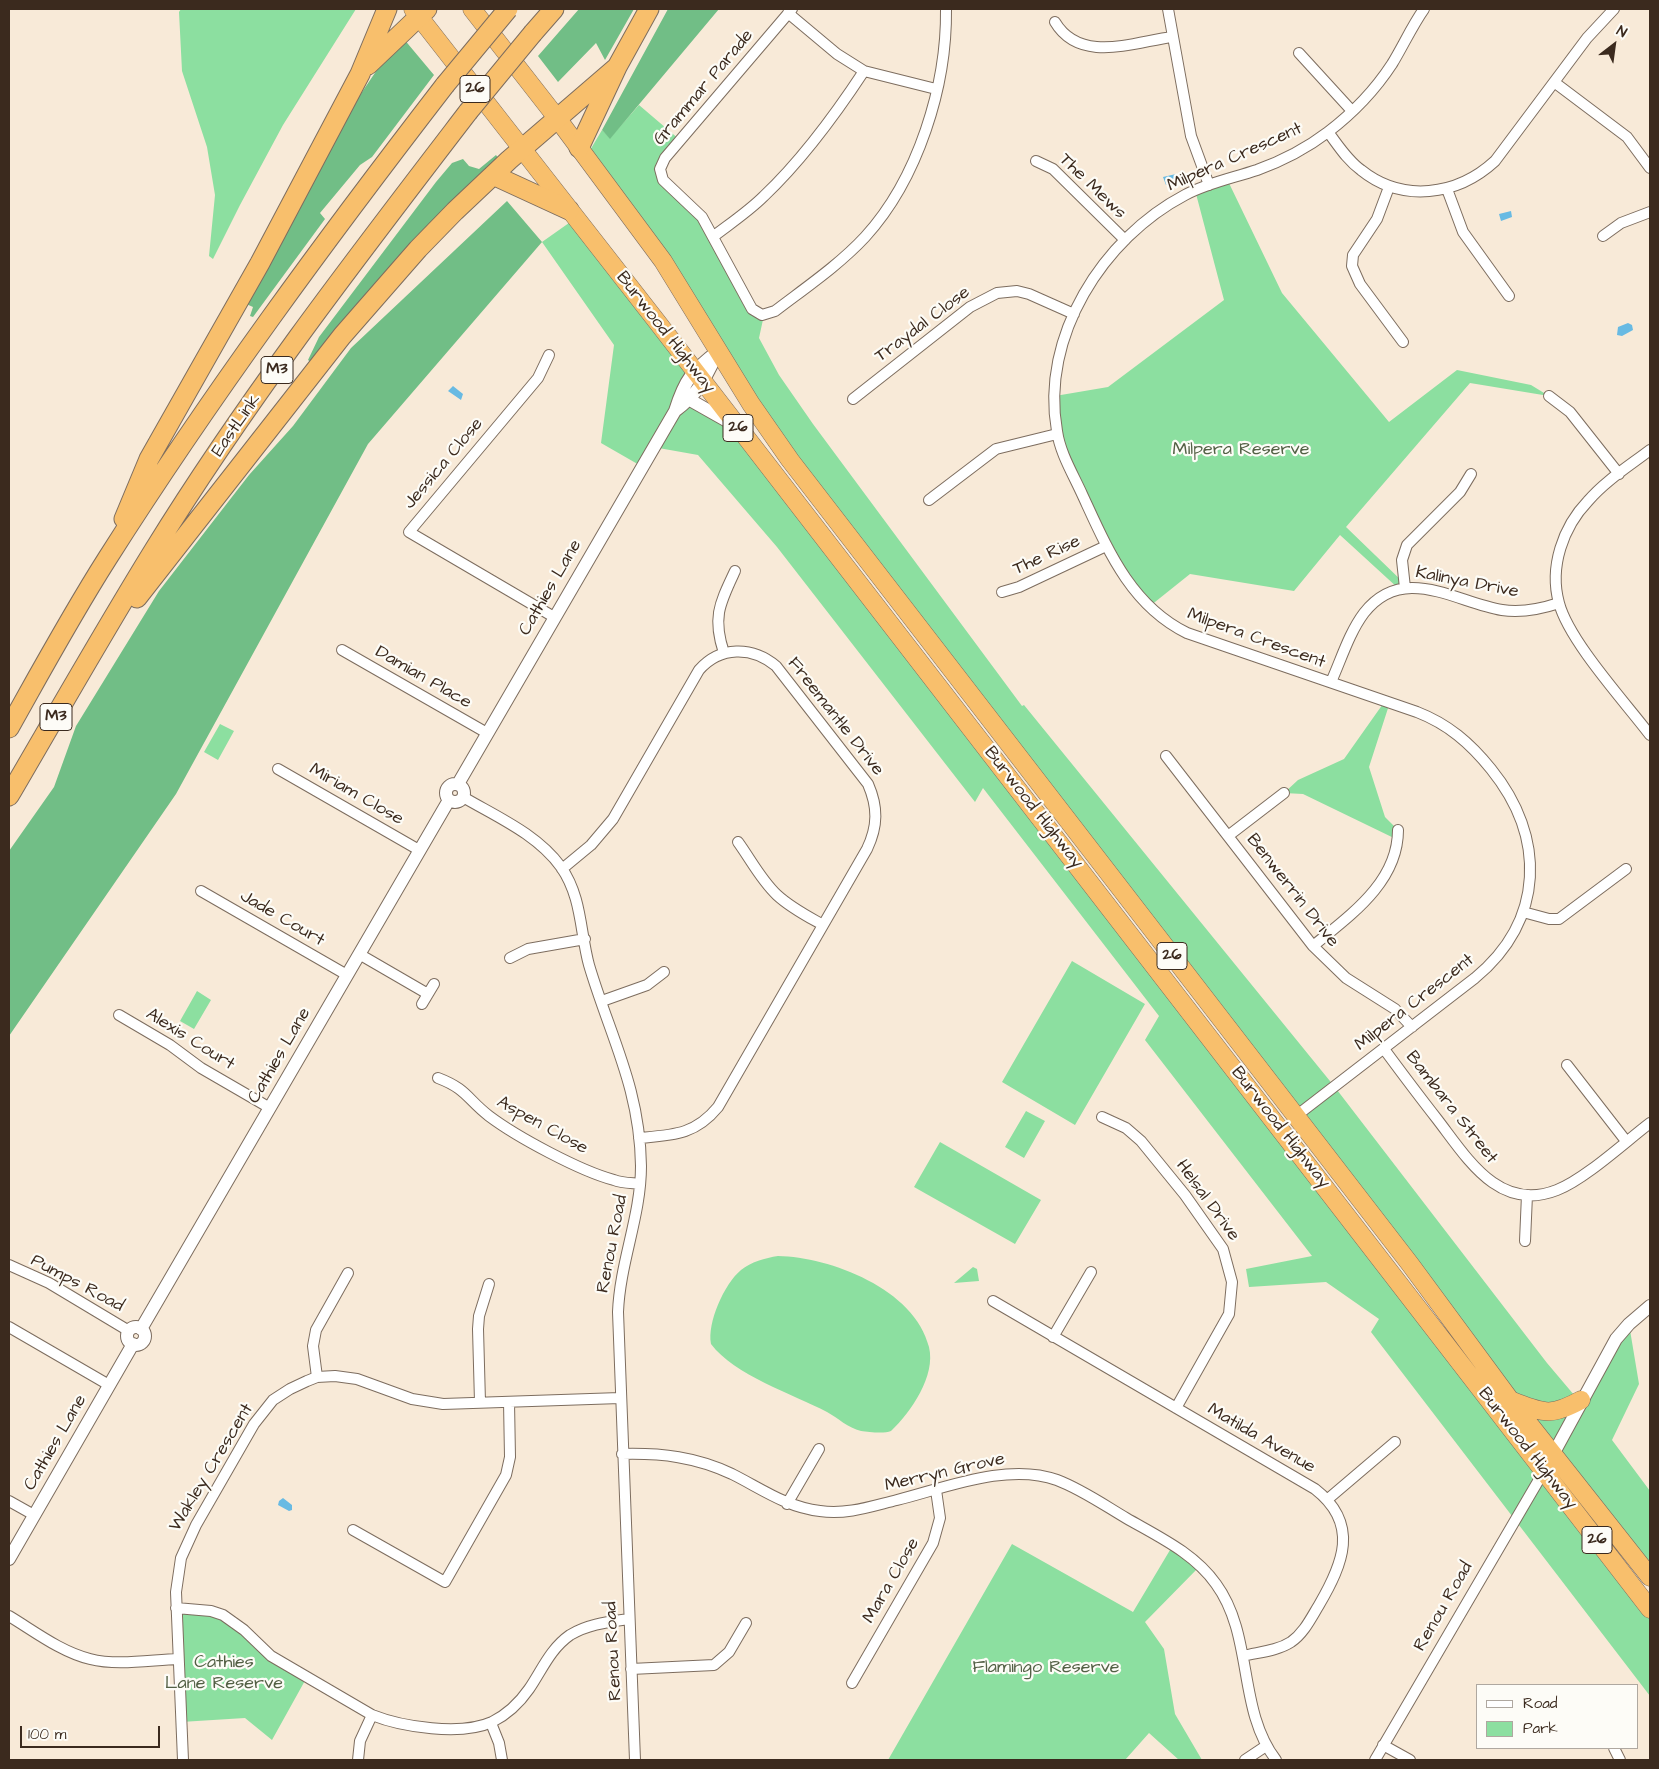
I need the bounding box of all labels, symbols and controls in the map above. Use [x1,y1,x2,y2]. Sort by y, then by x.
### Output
north arrow [1589,20,1639,70]
text: N [1613,21,1630,43]
street label: Grammar Parade [649,26,759,150]
road number: 26 [460,76,490,102]
street label: Milpera Crescent [1164,119,1306,197]
street label: The Mews [1054,150,1130,224]
street label: Burwood Highway [611,268,719,398]
street label: Traydal Close [871,282,975,368]
road number: M3 [261,356,293,384]
street label: EastLink [208,391,266,461]
street label: Jessica Close [400,414,488,514]
road number: 26 [723,414,753,442]
park label: Milpera Reserve [1173,439,1309,461]
street label: The Rise [1010,531,1084,581]
street label: Cathies Lane [515,536,587,640]
street label: Kalinya Drive [1414,562,1520,604]
street label: Milpera Crescent [1184,604,1328,674]
street label: Damian Place [371,642,475,714]
street label: Freemantle Drive [782,653,888,781]
road number: M3 [40,704,72,730]
street label: Burwood Highway [979,743,1087,873]
street label: Miriam Close [305,759,407,831]
street label: Benwerrin Drive [1241,830,1343,952]
street label: Jade Court [236,886,328,952]
road number: 26 [1157,942,1187,969]
street label: Milpera Crescent [1351,950,1479,1056]
street label: Alexis Court [142,1004,238,1076]
street label: Cathies Lane [244,1004,316,1108]
street label: Bambara Street [1400,1047,1502,1169]
street label: Burwood Highway [1226,1063,1334,1193]
street label: Aspen Close [493,1092,591,1160]
street label: Helsal Drive [1170,1156,1244,1246]
street label: Renou Road [593,1193,633,1295]
street label: Pumps Road [27,1250,127,1318]
street label: Burwood Highway [1473,1384,1581,1514]
street label: Cathies Lane [20,1391,92,1495]
street label: Matilda Avenue [1203,1399,1319,1479]
street label: Wakley Crescent [165,1400,259,1536]
street label: Merryn Grove [883,1449,1007,1497]
road number: 26 [1582,1526,1612,1554]
street label: Mara Close [859,1535,925,1627]
street label: Renou Road [1410,1559,1478,1655]
street label: Renou Road [601,1601,627,1701]
park label: Cathies Lane Reserve [165,1652,283,1695]
park label: Flamingo Reserve [972,1657,1120,1679]
legend [1476,1684,1639,1749]
text: Road [1523,1693,1557,1714]
scale bar [22,1716,162,1748]
text: Park [1523,1718,1558,1739]
text: 100 m [28,1724,67,1745]

